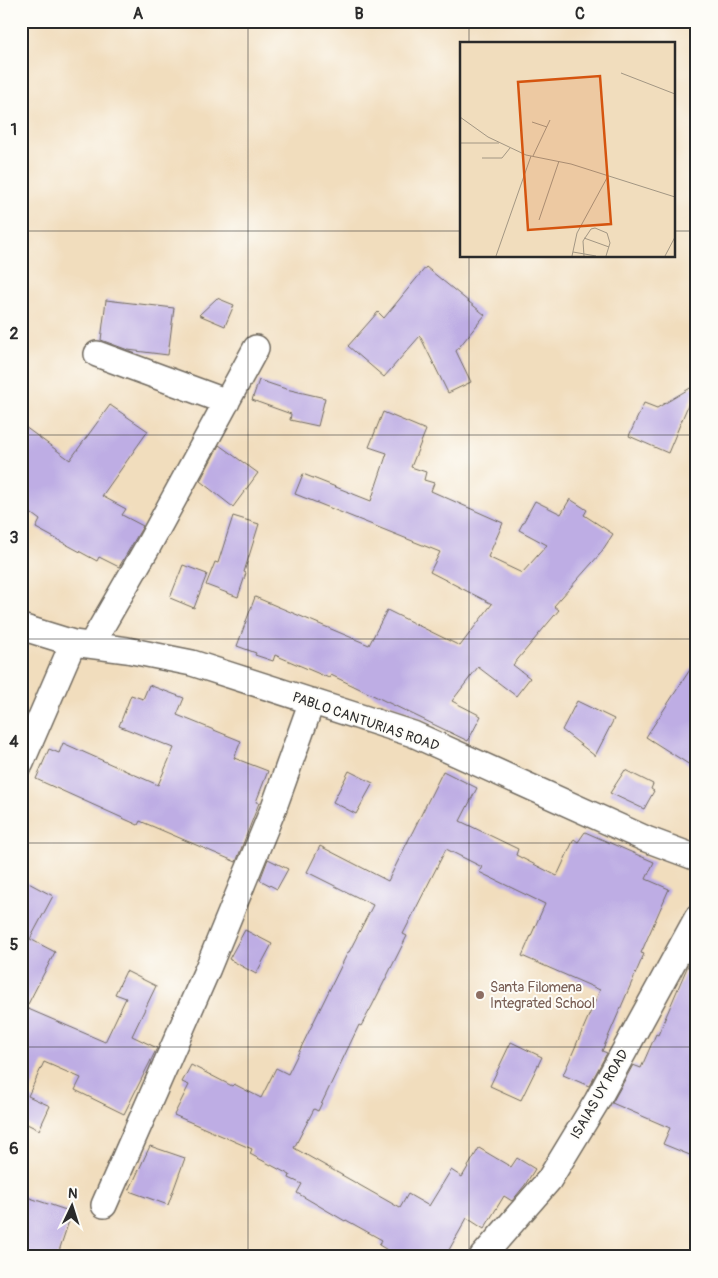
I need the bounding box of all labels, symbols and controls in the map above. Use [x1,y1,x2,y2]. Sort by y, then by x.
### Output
text: A [133,4,144,24]
text: B [354,4,364,24]
text: C [575,4,585,24]
inset map [460,42,676,258]
text: 1 [11,120,17,140]
text: 2 [10,324,19,344]
text: 3 [10,528,19,548]
street label: PABLO CANTURIAS ROAD [290,688,442,755]
text: 4 [9,732,19,752]
text: 5 [10,935,19,955]
place label: Santa Filomena Integrated School [490,979,595,1012]
marker: Santa Filomena Integrated School [474,989,486,1001]
street label: ISAIAS UY ROAD [567,1046,632,1142]
text: 6 [9,1139,19,1159]
north arrow [48,1180,98,1230]
text: N [68,1185,78,1202]

